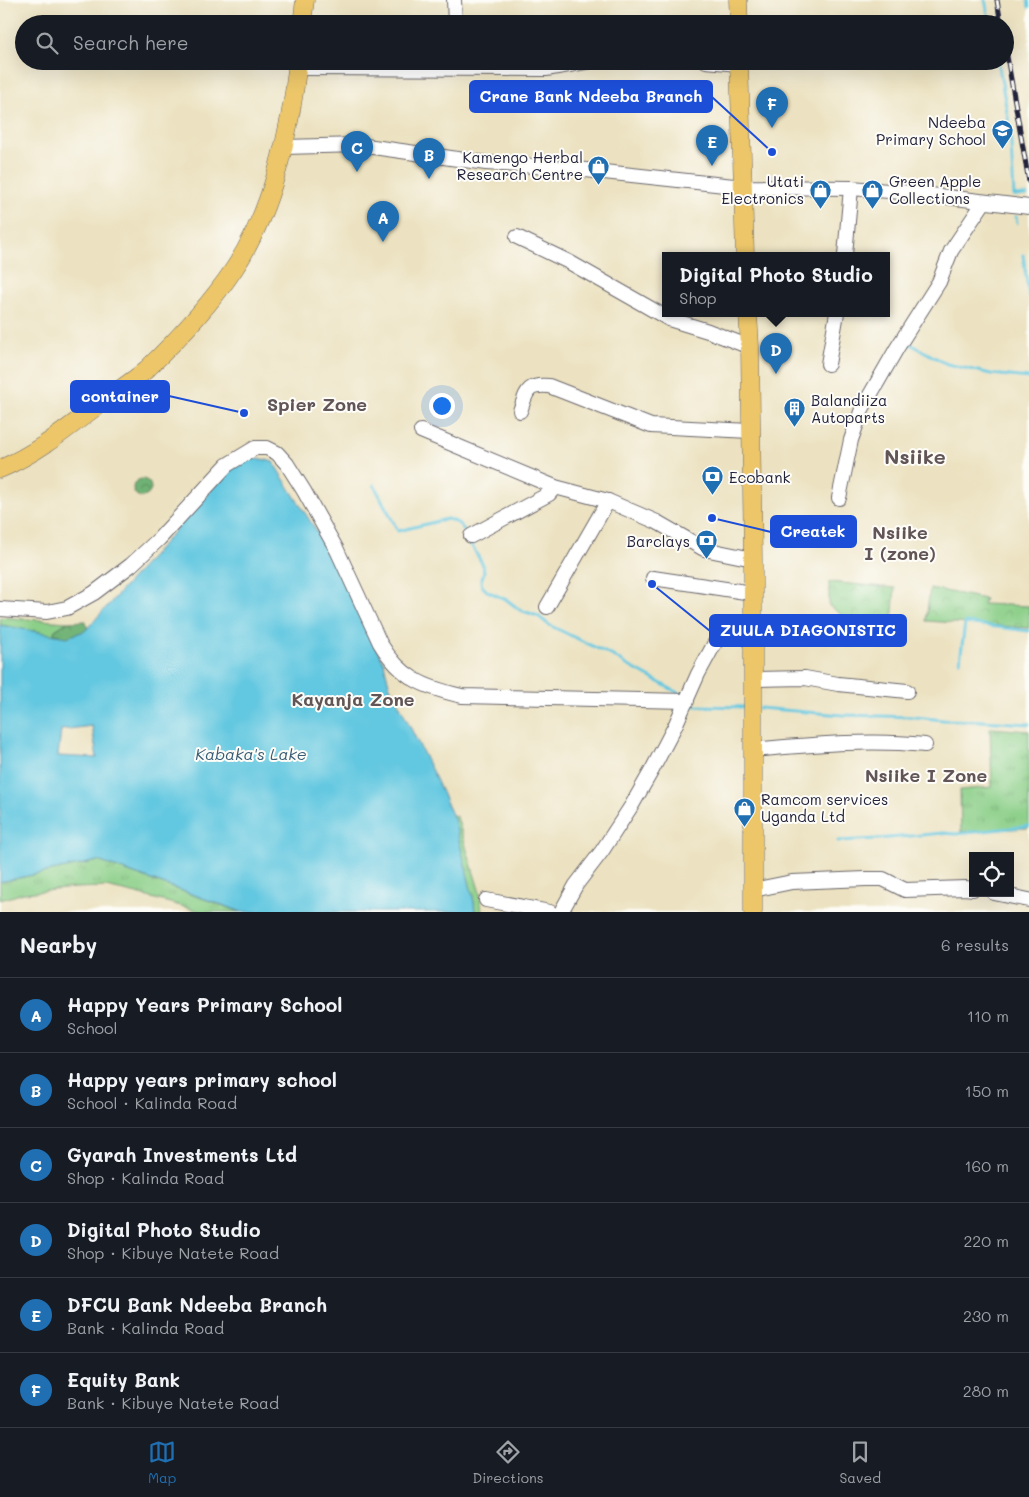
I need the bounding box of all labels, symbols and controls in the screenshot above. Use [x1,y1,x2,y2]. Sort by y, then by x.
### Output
search box [15,15,1014,70]
icon: search [33,29,61,57]
text: Search here [73,30,189,55]
callout: Crane Bank Ndeeba Branch [470,81,712,112]
text: Crane Bank Ndeeba Branch [480,85,702,106]
pin: F [756,87,788,128]
place label: Ndeeba Primary School [876,112,986,149]
school or university icon: Ndeeba Primary School [990,119,1014,150]
pin: E [696,125,728,166]
pin: C [341,131,373,172]
pin: B [413,138,445,179]
place label: Kamengo Herbal Research Centre [457,147,583,184]
shop icon: Kamengo Herbal Research Centre [587,154,611,185]
place label: Utati Electronics [721,171,804,208]
place label: Green Apple Collections [889,171,981,208]
shop icon: Utati Electronics [808,178,832,209]
shop icon: Green Apple Collections [861,178,885,209]
pin: A [367,201,399,242]
popup [662,252,890,317]
text: Digital Photo Studio [679,262,873,287]
text: Shop [679,287,717,308]
pin: D [760,333,792,374]
callout: container [71,381,169,412]
text: container [81,385,159,406]
place label: Balandiiza Autoparts [811,390,887,427]
district label: Spier Zone [267,392,367,416]
your location [429,393,455,419]
building icon: Balandiiza Autoparts [783,397,807,428]
district label: Nsiike [884,443,946,469]
bank icon: Ecobank [701,465,725,496]
place label: Ecobank [729,467,791,487]
callout: Createk [771,516,856,547]
text: Createk [781,520,845,541]
district label: Nsiike I (zone) [864,520,936,565]
bank icon: Barclays [694,529,718,560]
place label: Barclays [627,531,690,551]
callout: ZUULA DIAGONISTIC [710,615,906,646]
text: ZUULA DIAGONISTIC [720,619,896,640]
district label: Kayanja Zone [291,687,415,711]
water label: Kabaka's Lake [195,743,307,764]
district label: Nsiike I Zone [865,763,987,787]
place label: Ramcom services Uganda Ltd [761,789,888,826]
shop icon: Ramcom services Uganda Ltd [733,796,757,827]
map controls [969,852,1014,897]
button: locate [969,852,1014,897]
text: Nearby [20,931,97,958]
text: 6 results [941,934,1009,955]
text: Happy Years Primary School [67,992,342,1017]
text: A [30,1005,42,1026]
text: 110 m [967,1005,1009,1026]
text: School [67,1017,117,1038]
text: Happy years primary school [67,1067,337,1092]
text: B [31,1080,41,1101]
text: 150 m [965,1080,1009,1101]
text: School · Kalinda Road [67,1092,237,1113]
text: Gyarah Investments Ltd [67,1142,297,1167]
text: C [30,1155,42,1176]
text: 160 m [964,1155,1009,1176]
text: Shop · Kalinda Road [67,1167,224,1188]
text: Digital Photo Studio [67,1217,260,1242]
text: D [30,1230,42,1251]
text: 220 m [963,1230,1009,1251]
text: Shop · Kibuye Natete Road [67,1242,279,1263]
text: DFCU Bank Ndeeba Branch [67,1292,327,1317]
text: E [31,1305,41,1326]
text: 230 m [963,1305,1009,1326]
text: Bank · Kalinda Road [67,1317,224,1338]
text: Equity Bank [67,1367,180,1392]
text: F [31,1380,41,1401]
text: 280 m [963,1380,1009,1401]
text: Bank · Kibuye Natete Road [67,1392,279,1413]
tab: Map [148,1438,176,1487]
tab: Directions [472,1438,544,1487]
tab: Saved [839,1438,881,1487]

